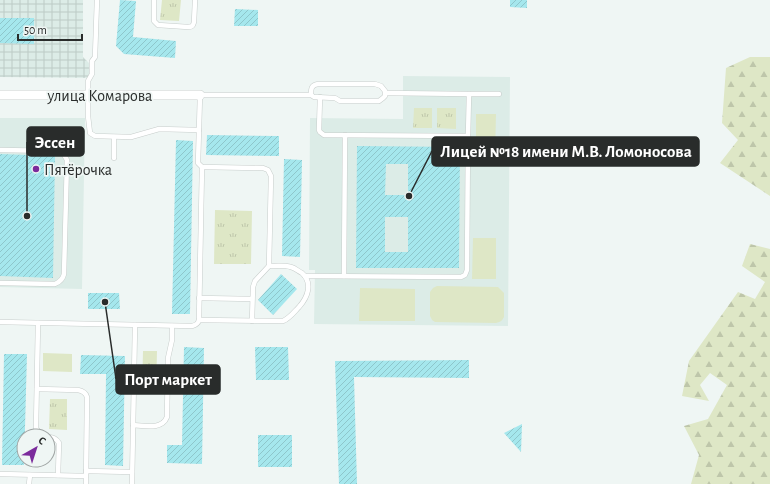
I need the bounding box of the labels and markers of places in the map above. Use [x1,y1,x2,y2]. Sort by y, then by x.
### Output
callout: Эссен [27,127,84,156]
callout: Лицей №18 имени М.В. Ломоносова [432,137,699,166]
place label: Пятёрочка [44,162,112,178]
marker: Пятёрочка [31,164,41,174]
callout: Порт маркет [116,365,220,394]

